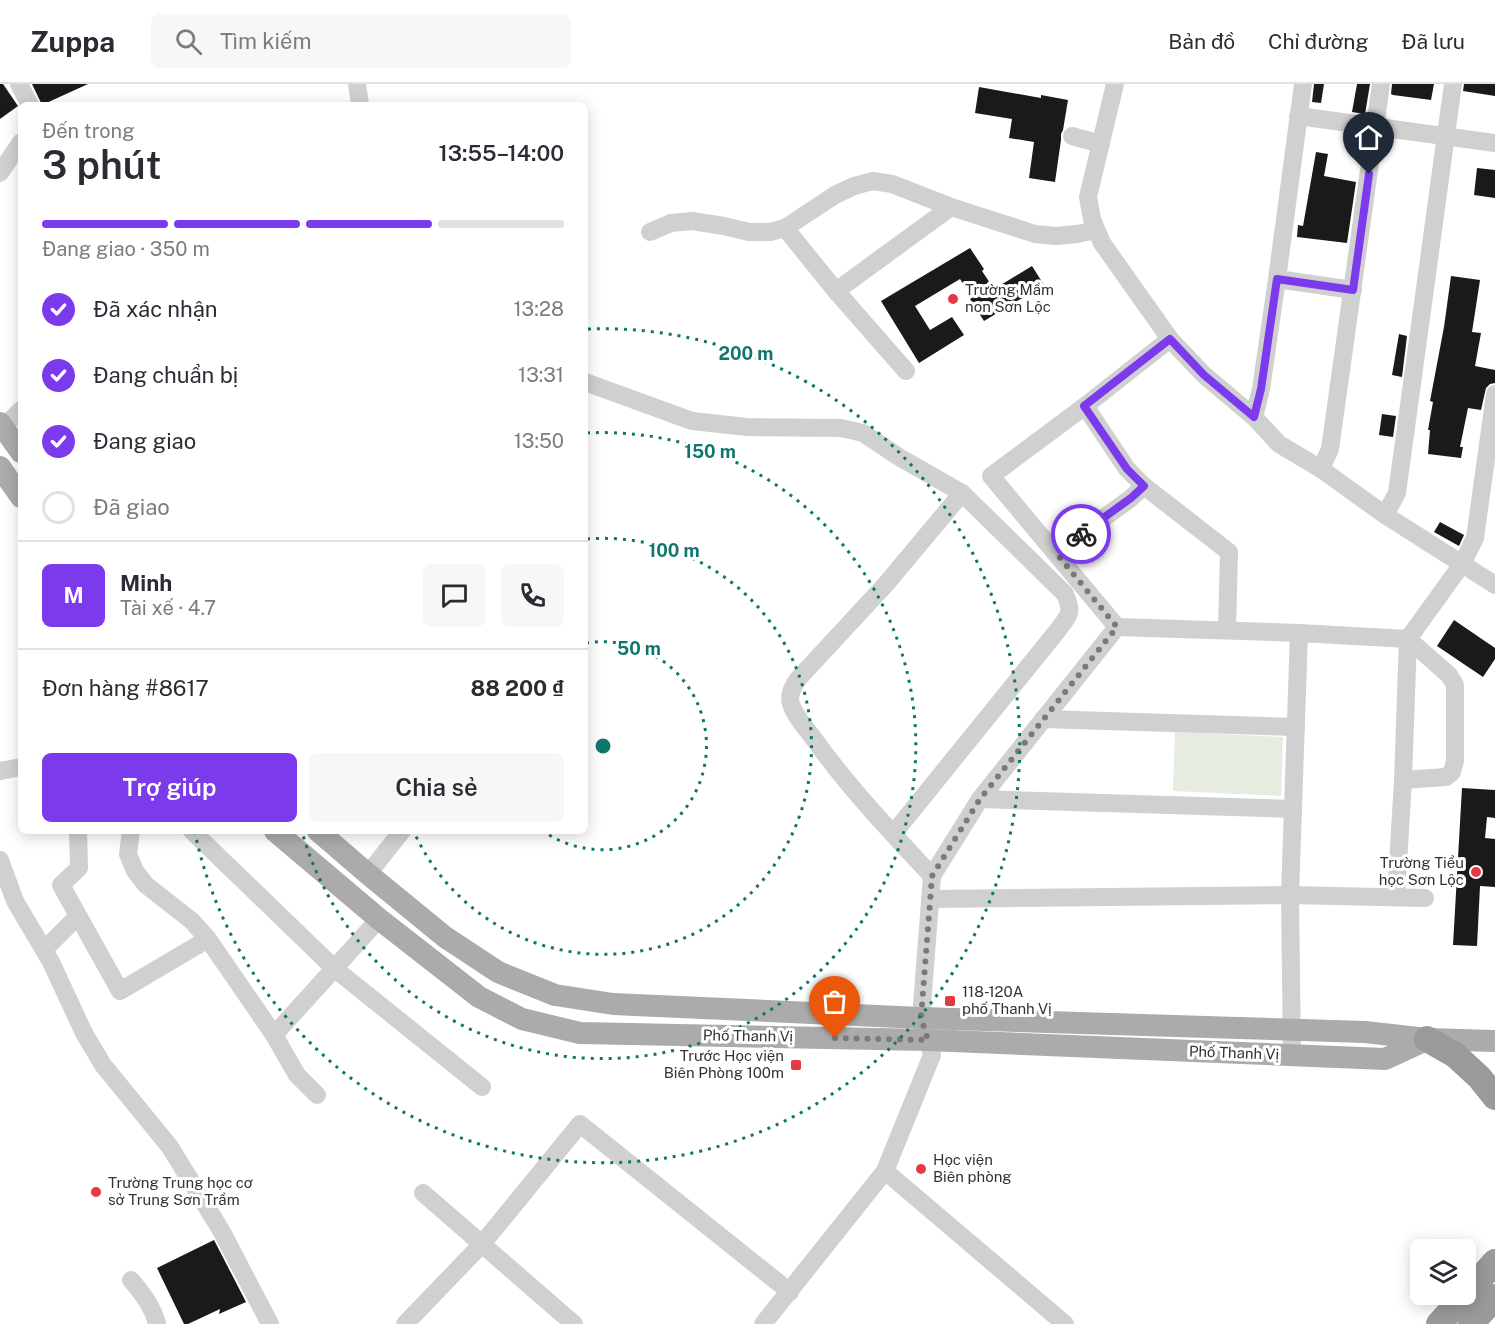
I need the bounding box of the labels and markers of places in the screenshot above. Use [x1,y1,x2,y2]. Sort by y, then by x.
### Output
pin [1343,112,1394,174]
place label: Trường Mầm non Sơn Lộc [965,281,1054,315]
marker: Trường Mầm non Sơn Lộc [946,292,960,306]
centre of rings [593,736,613,756]
place label: Trường Tiểu học Sơn Lộc [1379,854,1464,888]
marker: Trường Tiểu học Sơn Lộc [1469,865,1483,879]
pin [809,976,860,1038]
place label: 118-120A phố Thanh Vị [962,983,1052,1017]
marker: 118-120A phố Thanh Vị [943,994,957,1008]
place label: Trước Học viện Biên Phòng 100m [664,1047,784,1081]
marker: Trước Học viện Biên Phòng 100m [789,1058,803,1072]
place label: Học viện Biên phòng [933,1151,1012,1185]
marker: Học viện Biên phòng [914,1162,928,1176]
place label: Trường Trung học cơ sở Trung Sơn Trầm [108,1174,253,1208]
marker: Trường Trung học cơ sở Trung Sơn Trầm [89,1185,103,1199]

